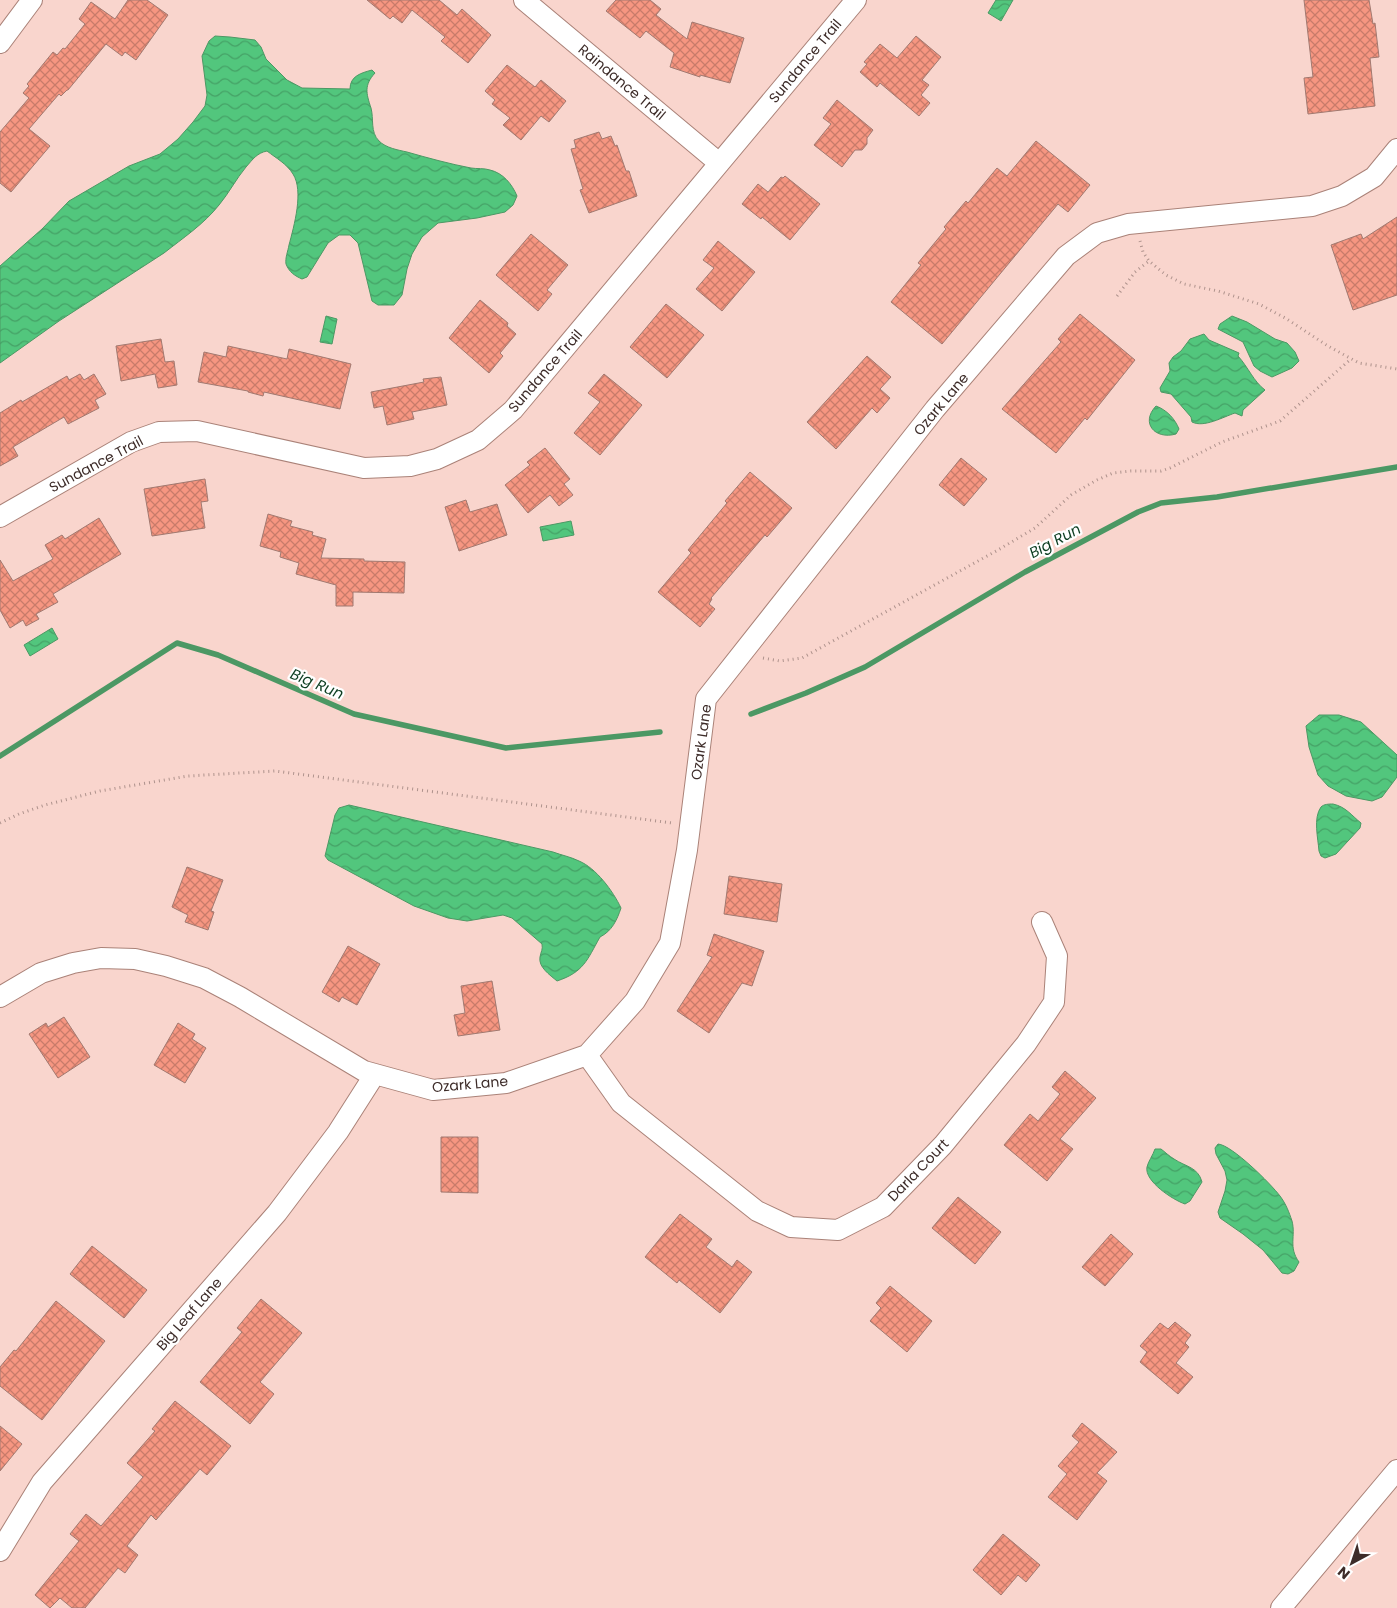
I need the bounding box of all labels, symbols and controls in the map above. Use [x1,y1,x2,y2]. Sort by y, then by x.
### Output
street label: Sundance Trail [764,15,846,107]
street label: Raindance Trail [574,40,670,124]
street label: Sundance Trail [503,325,587,417]
street label: Ozark Lane [909,368,973,440]
street label: Sundance Trail [45,431,147,497]
water label: Big Run [1025,518,1084,563]
water label: Big Run [287,663,347,704]
street label: Ozark Lane [686,703,716,781]
street label: Ozark Lane [431,1071,509,1097]
street label: Darla Court [883,1134,953,1206]
street label: Big Leaf Lane [152,1273,227,1355]
north arrow [1327,1538,1377,1588]
text: N [1333,1562,1354,1584]

